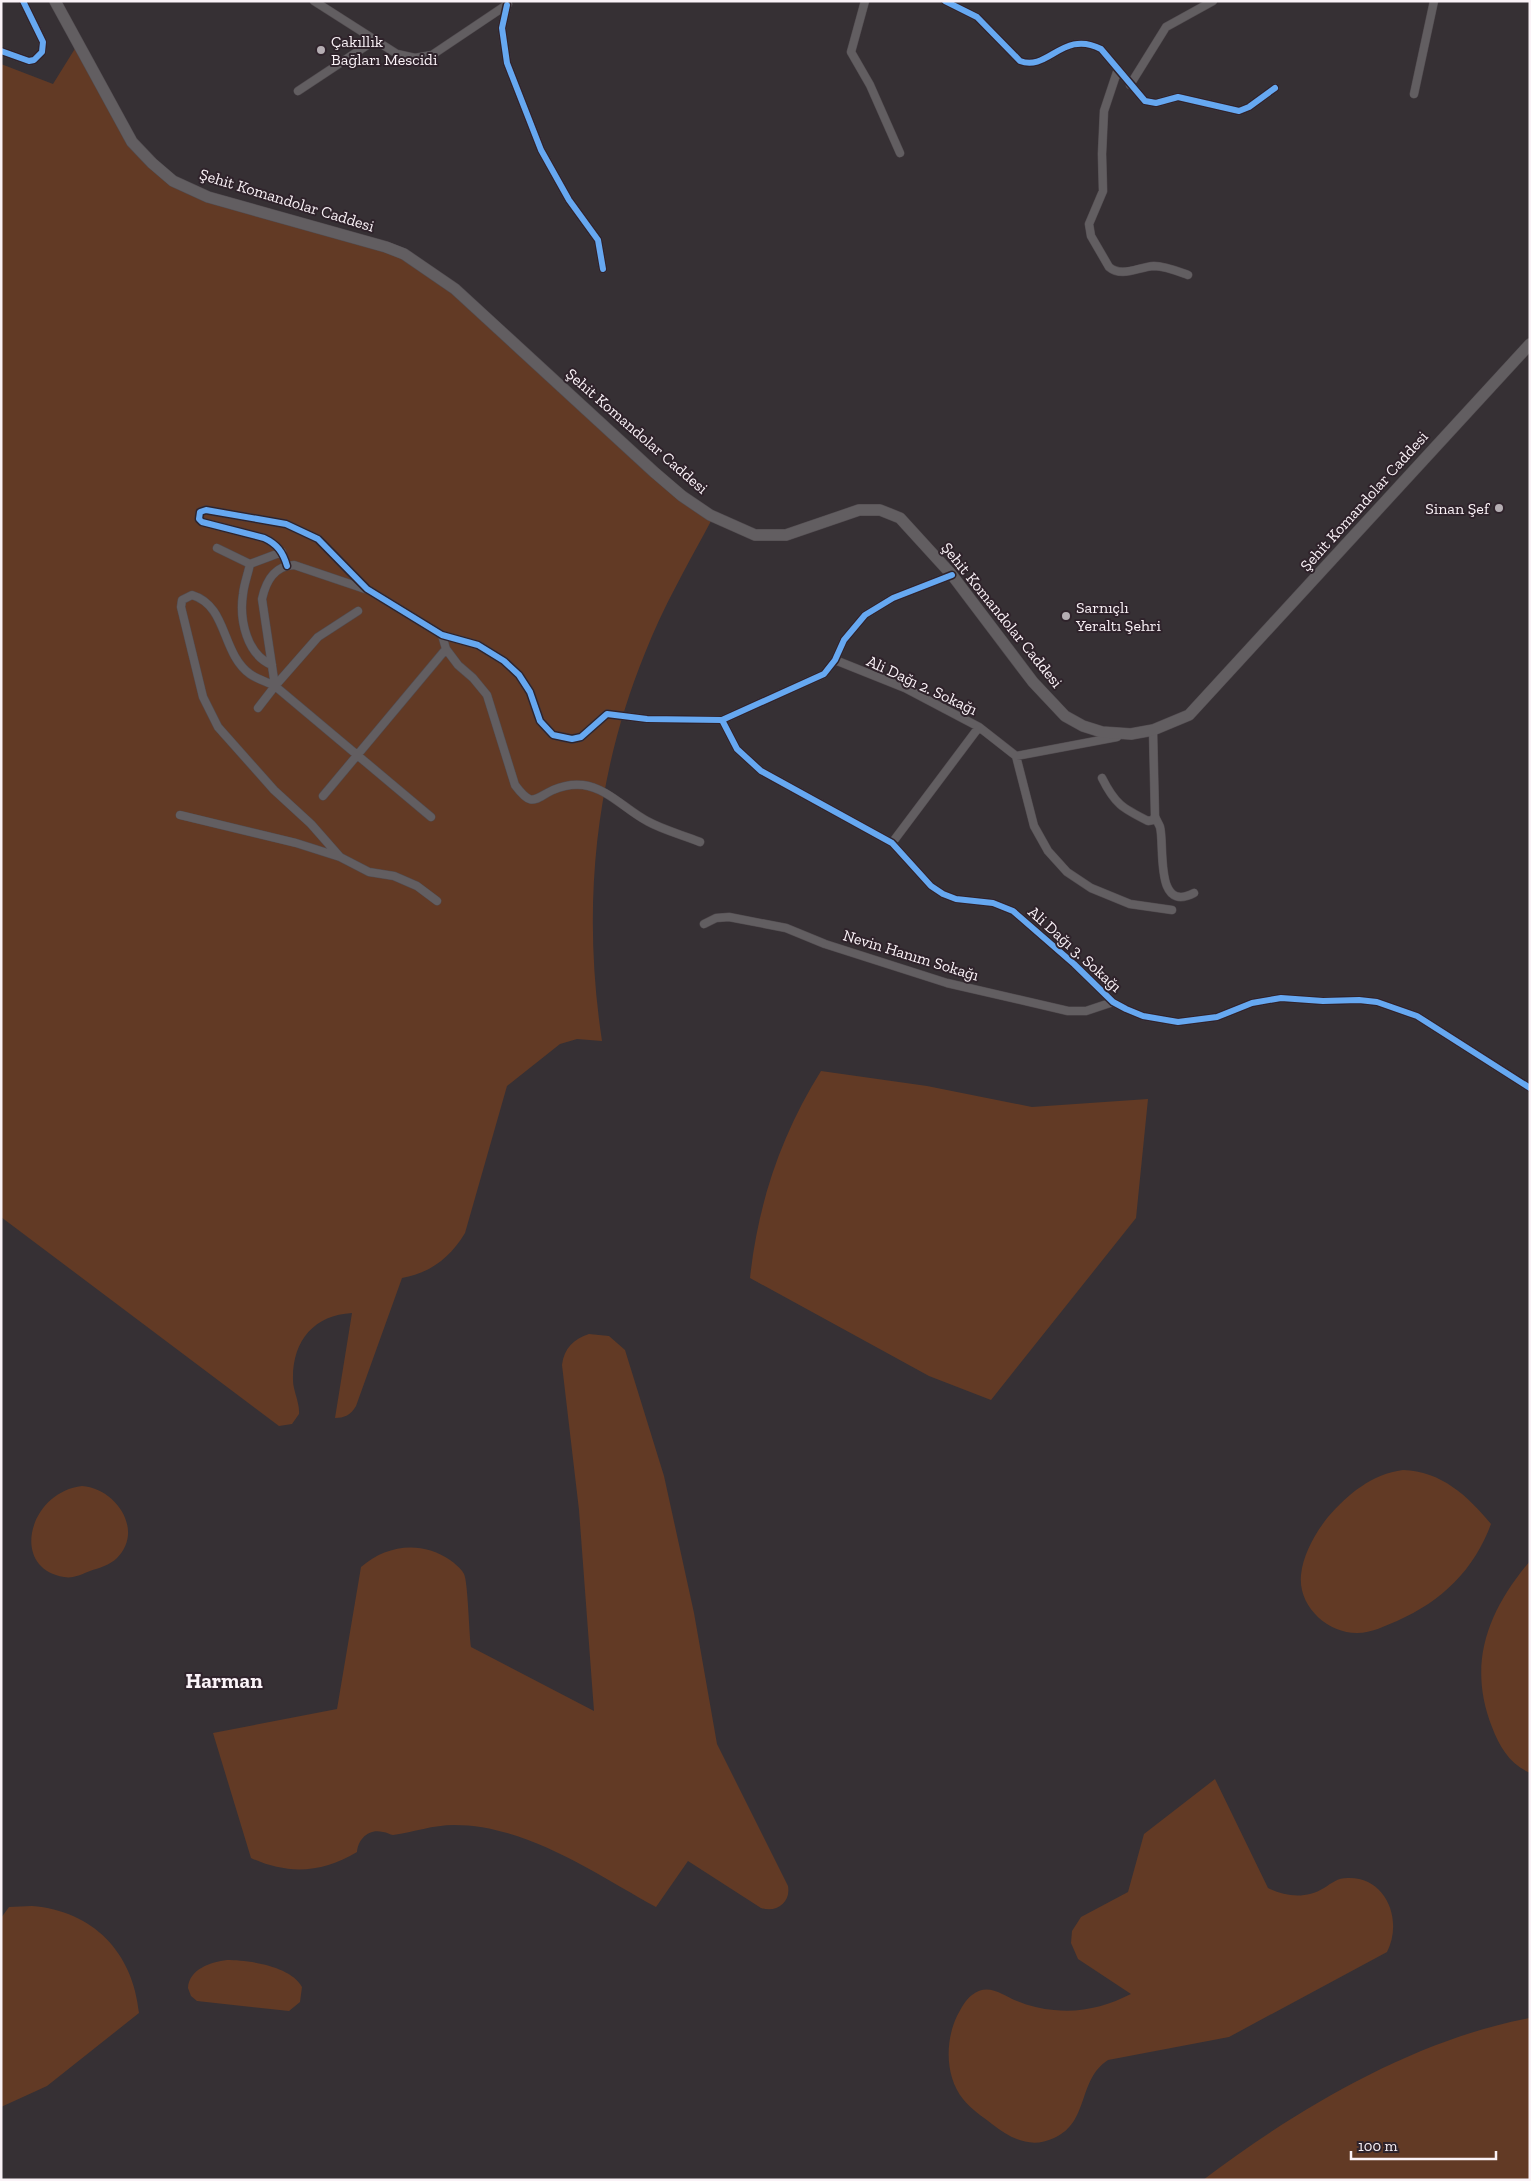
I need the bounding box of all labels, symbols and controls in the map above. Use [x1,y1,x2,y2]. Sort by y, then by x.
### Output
place label: Çakıllık Bağları Mescidi [331,32,438,69]
marker: Çakıllık Bağları Mescidi [315,44,327,56]
street label: Şehit Komandolar Caddesi [197,164,377,236]
street label: Şehit Komandolar Caddesi [562,364,712,498]
street label: Şehit Komandolar Caddesi [1296,427,1432,575]
place label: Sinan Şef [1425,499,1491,518]
marker: Sinan Şef [1493,502,1505,514]
street label: Şehit Komandolar Caddesi [937,538,1067,692]
place label: Sarnıçlı Yeraltı Şehri [1075,598,1162,635]
marker: Sarnıçlı Yeraltı Şehri [1060,610,1072,622]
street label: Ali Dağı 2. Sokağı [864,651,981,719]
street label: Ali Dağı 3. Sokağı [1024,902,1126,996]
street label: Nevin Hanım Sokağı [841,925,982,985]
district label: Harman [185,1668,263,1693]
scale bar [1351,2128,1496,2160]
text: 100 m [1358,2137,1397,2155]

